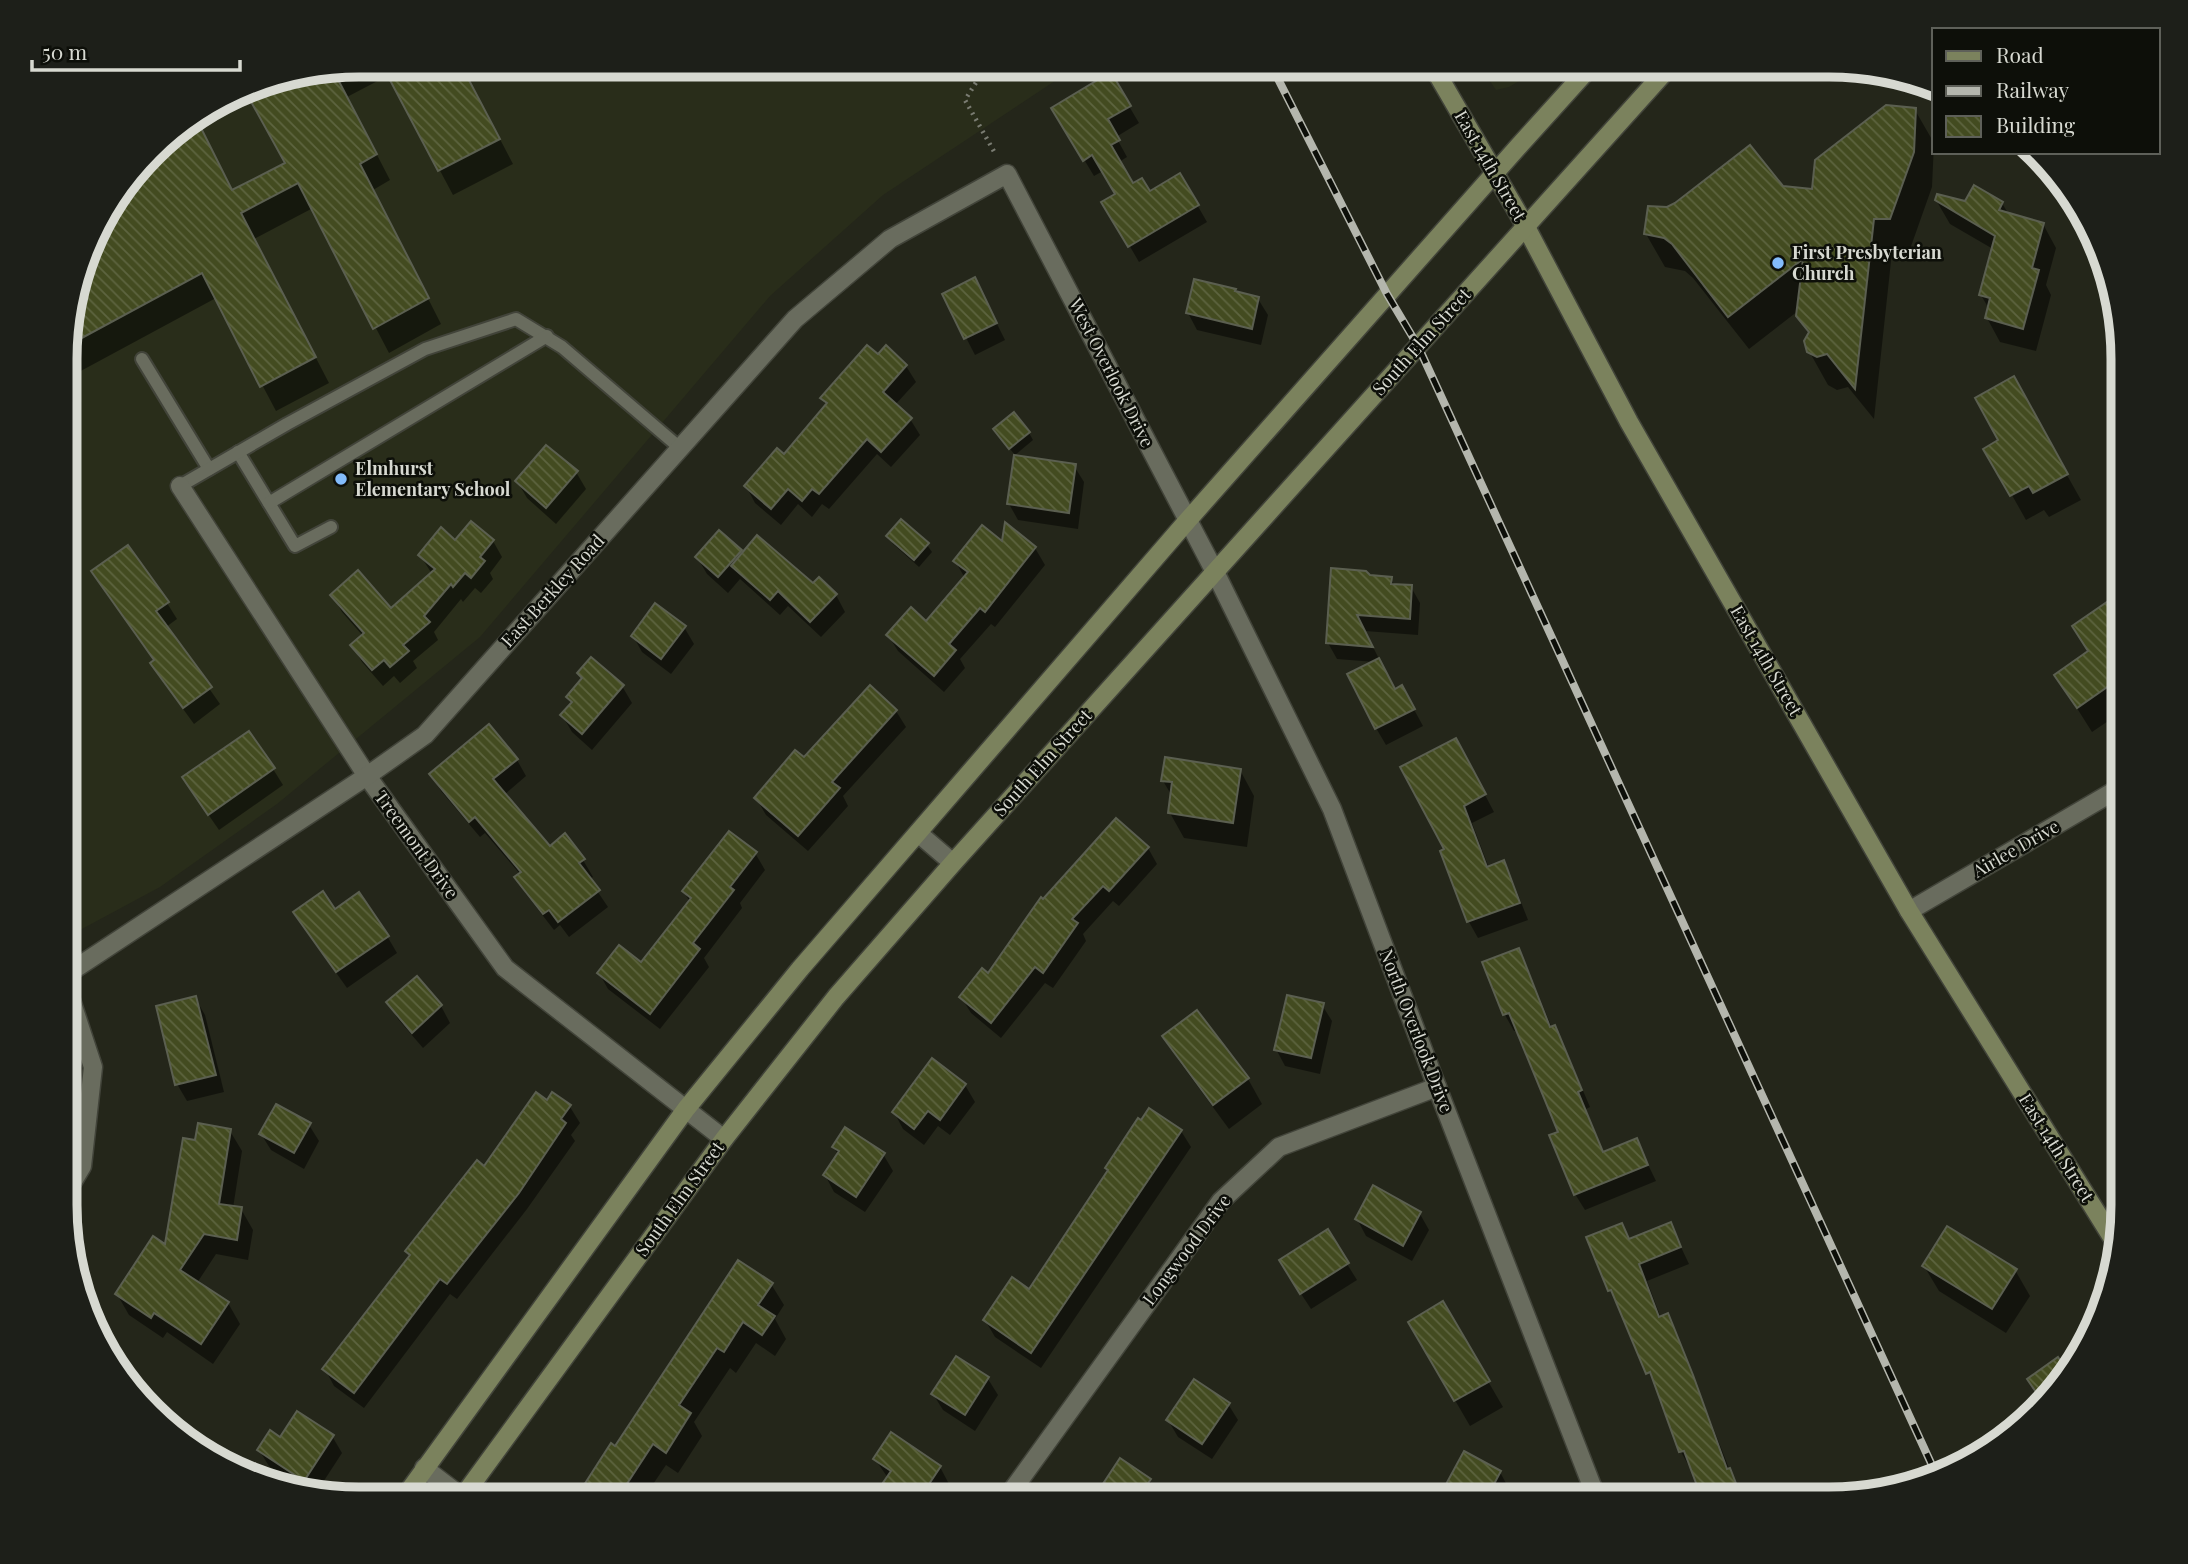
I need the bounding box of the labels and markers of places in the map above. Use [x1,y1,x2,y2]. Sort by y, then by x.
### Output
place label: First Presbyterian Church [1792,240,1942,285]
marker: First Presbyterian Church [1770,255,1786,271]
place label: Elmhurst Elementary School [355,456,511,501]
marker: Elmhurst Elementary School [333,471,349,487]

